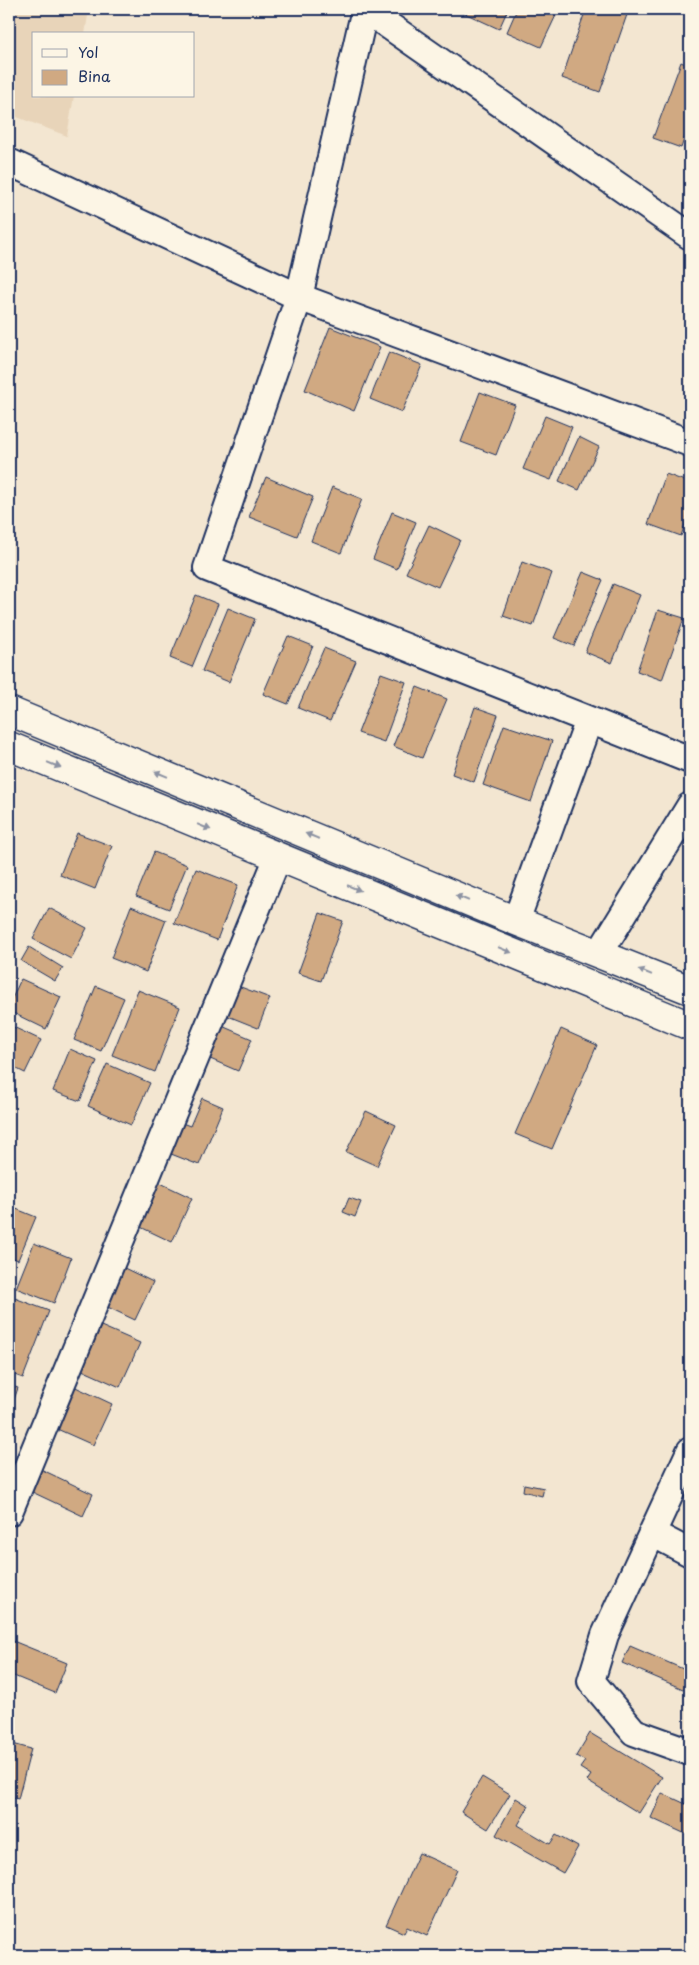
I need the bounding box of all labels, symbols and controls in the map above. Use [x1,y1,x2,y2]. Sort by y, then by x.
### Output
legend [32,32,195,98]
text: Yol [78,40,99,63]
text: Bina [78,64,111,87]
one-way arrow [47,761,61,769]
one-way arrow [153,770,168,778]
one-way arrow [197,823,211,831]
one-way arrow [304,832,319,840]
one-way arrow [347,885,361,893]
one-way arrow [455,894,469,902]
one-way arrow [498,947,512,955]
one-way arrow [637,968,652,976]

